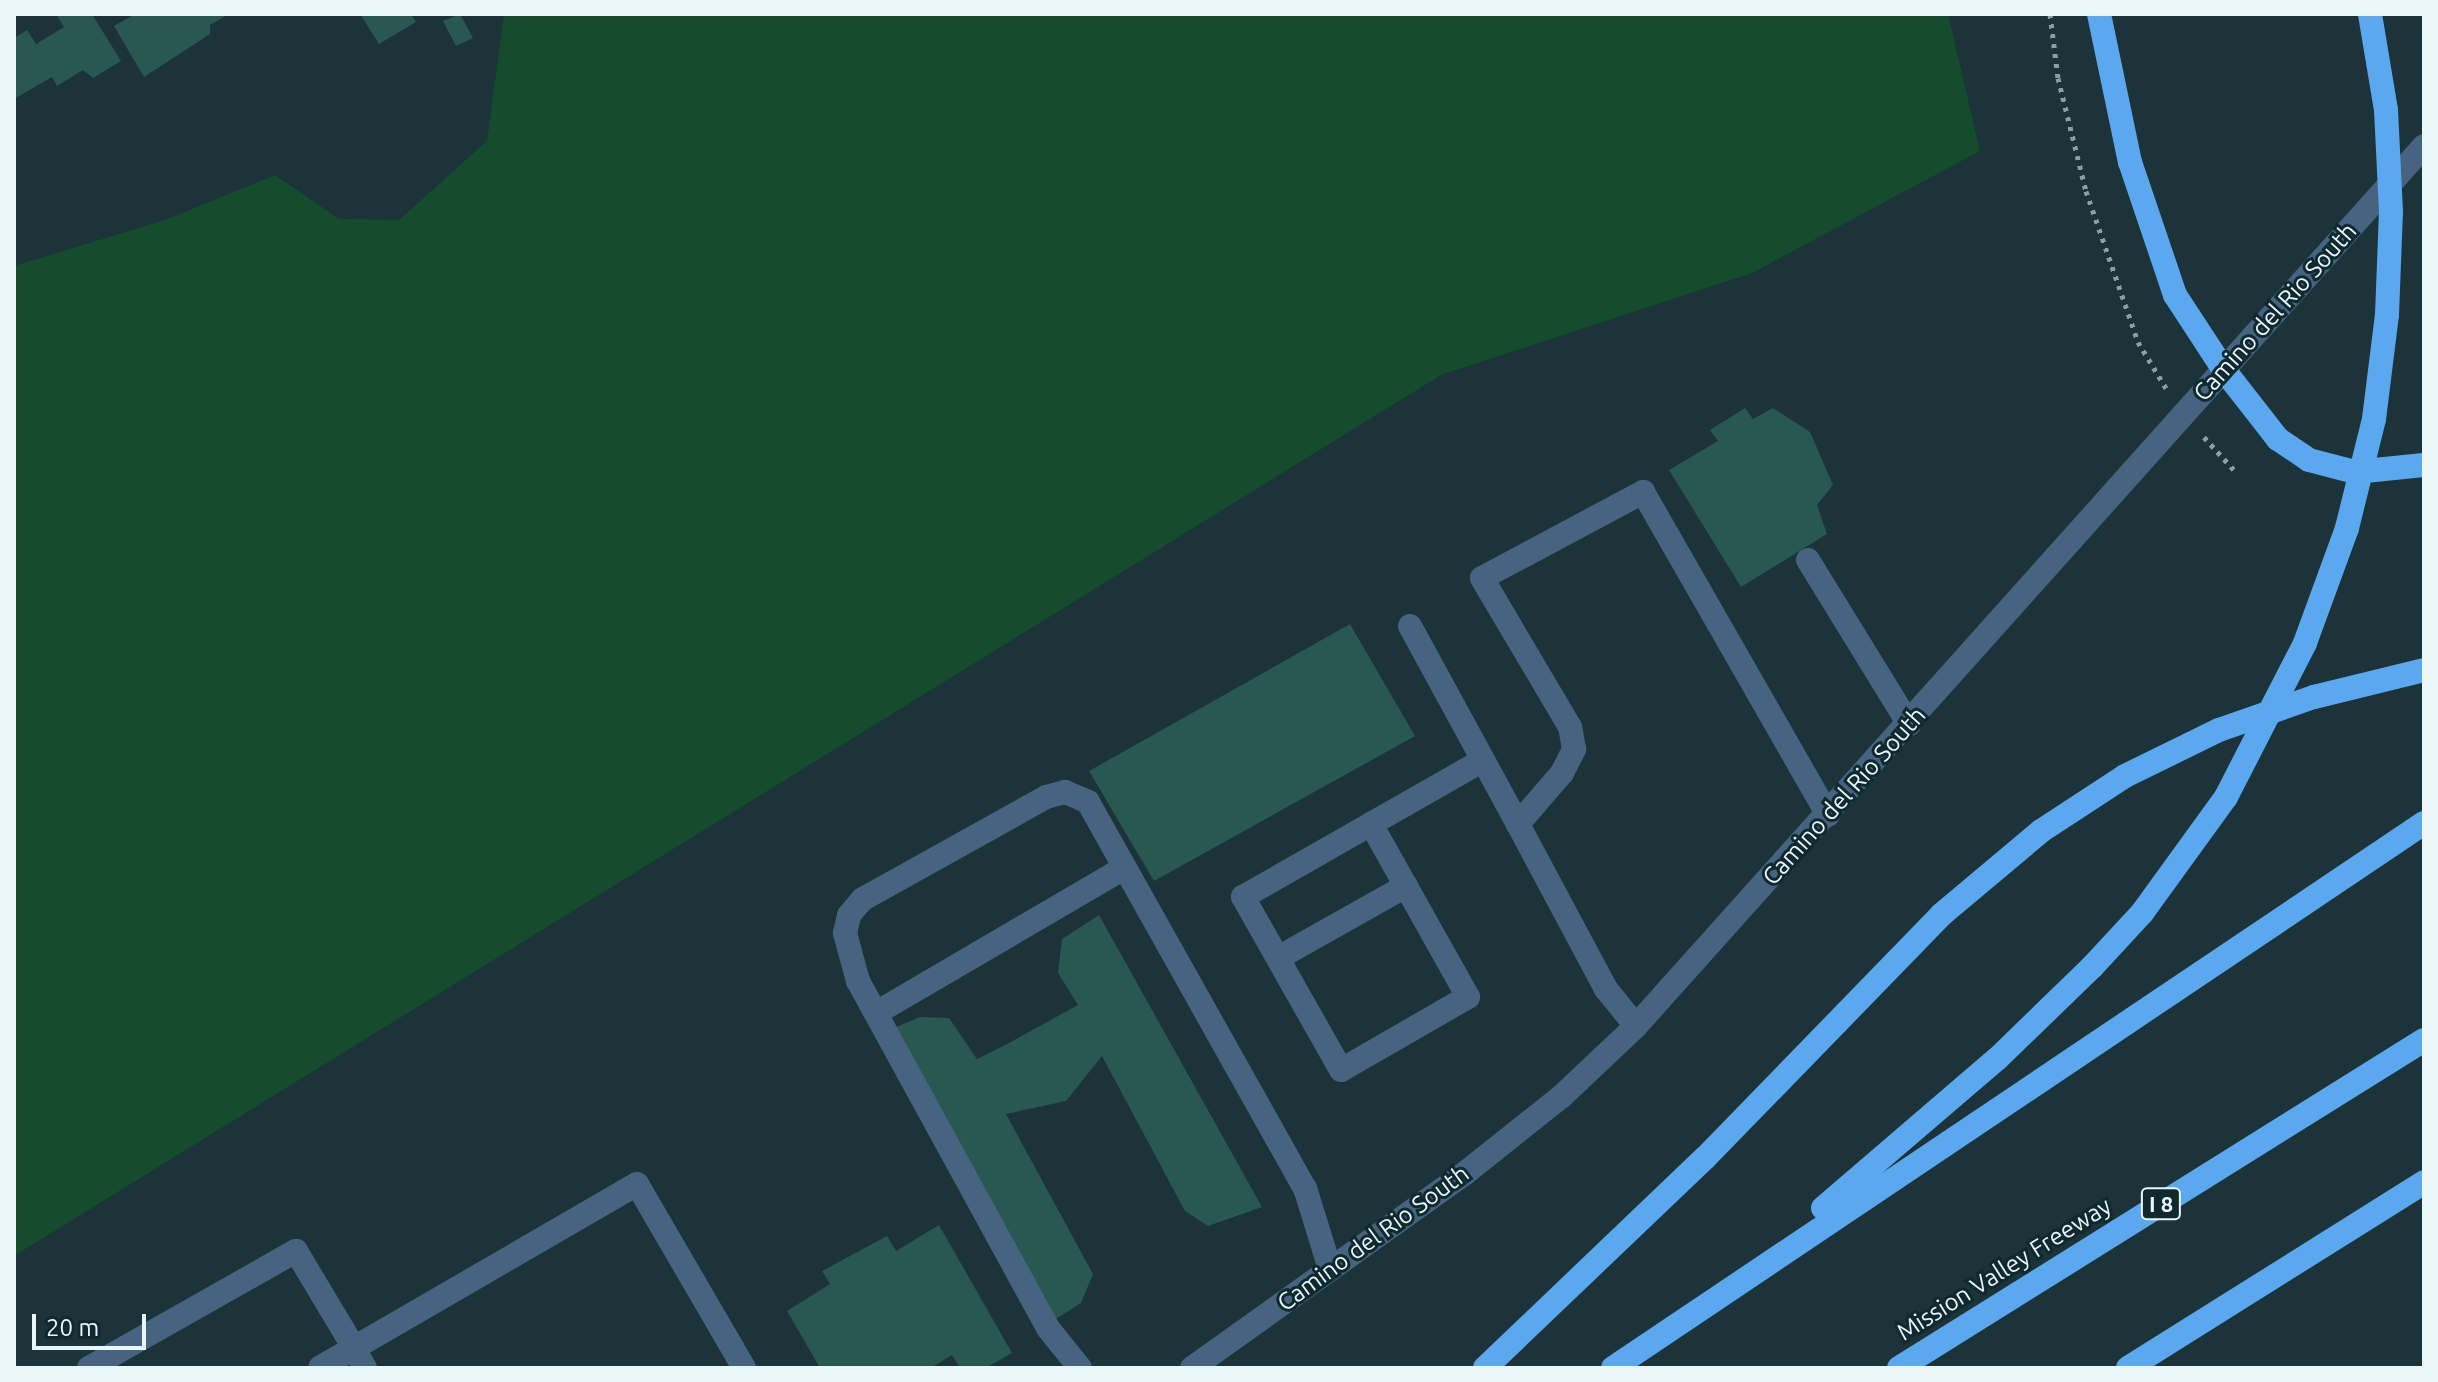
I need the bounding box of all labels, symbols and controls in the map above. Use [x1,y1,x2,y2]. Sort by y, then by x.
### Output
street label: Camino del Rio South [2187,217,2363,407]
street label: Camino del Rio South [1756,701,1932,891]
street label: Camino del Rio South [1272,1159,1474,1317]
road number: I 8 [2139,1186,2183,1222]
street label: Mission Valley Freeway [1892,1191,2116,1347]
scale bar [36,1298,150,1348]
text: 20 m [46,1314,99,1341]

